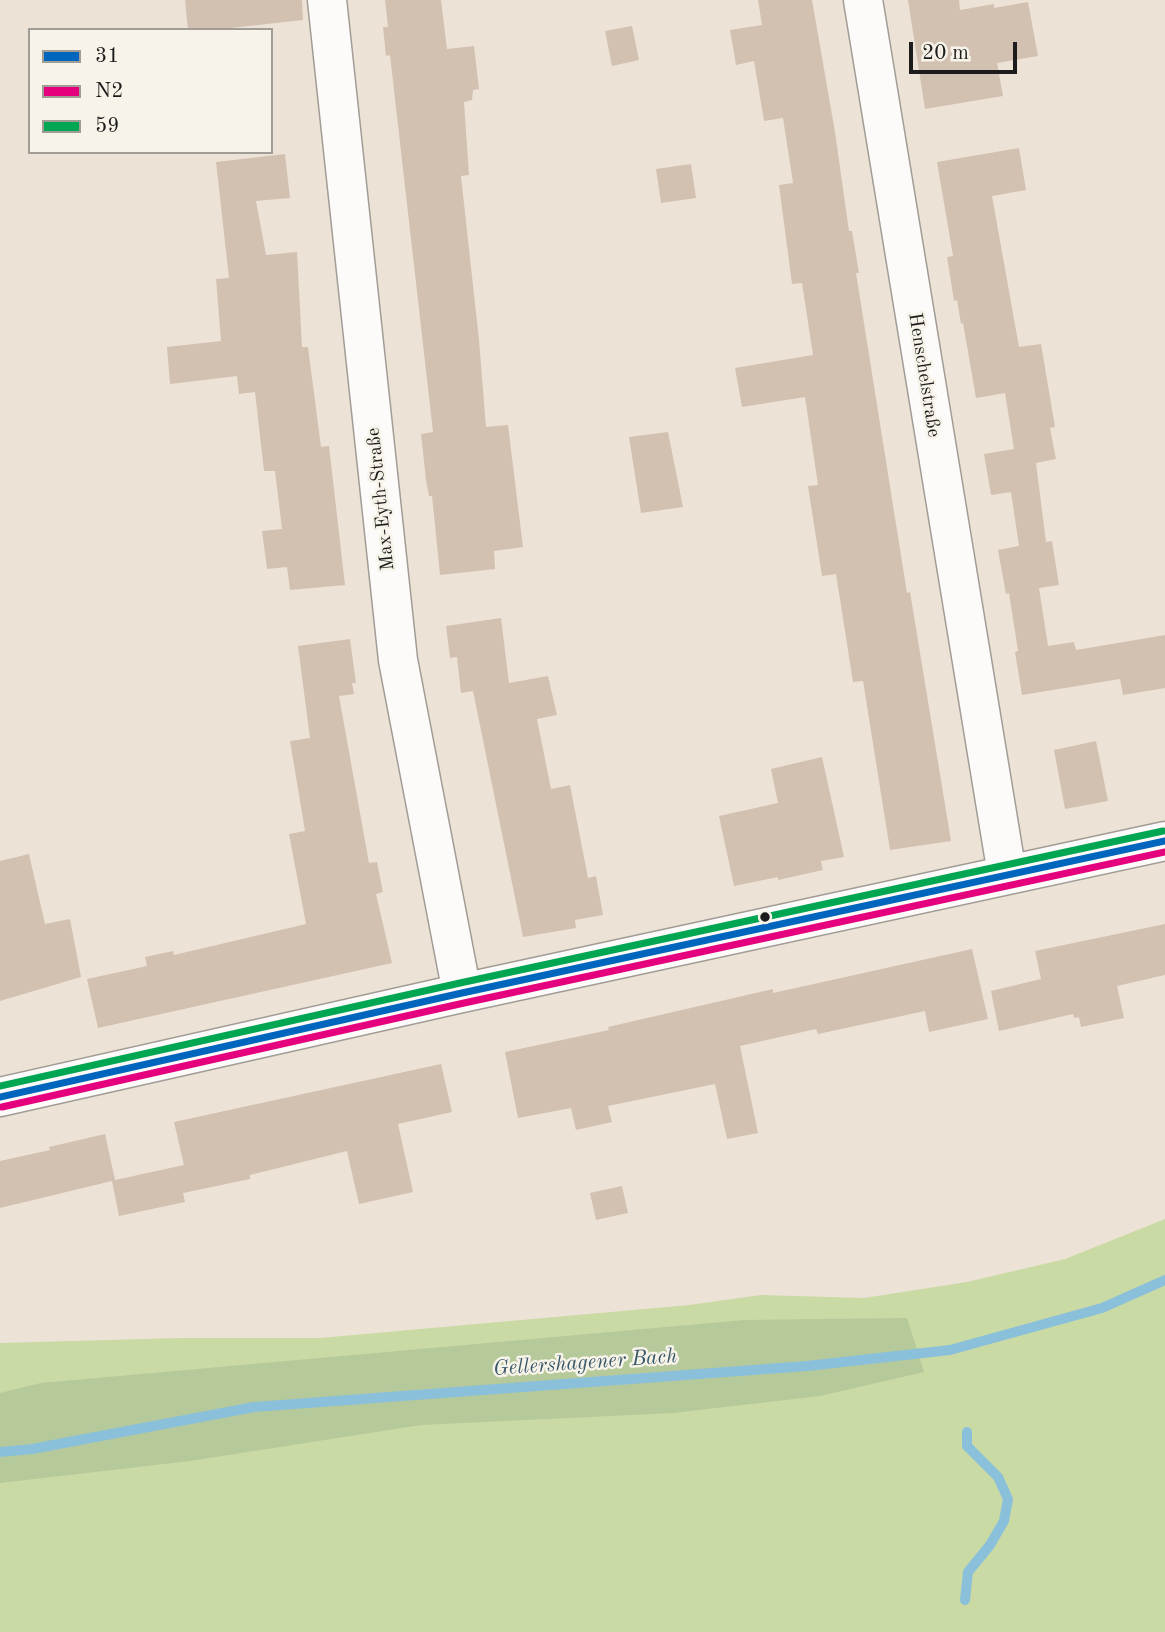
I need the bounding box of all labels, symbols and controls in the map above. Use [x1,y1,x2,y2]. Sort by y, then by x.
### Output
legend [28,28,273,154]
scale bar [913,28,1021,72]
text: 20 m [922,43,969,64]
text: 31 [95,46,119,67]
text: N2 [95,81,123,102]
text: 59 [95,116,119,137]
street label: Henschelstraße [903,311,945,439]
street label: Max-Eyth-Straße [362,426,400,572]
unlabelled marker [758,910,772,924]
water label: Gellershagener Bach [492,1344,678,1382]

